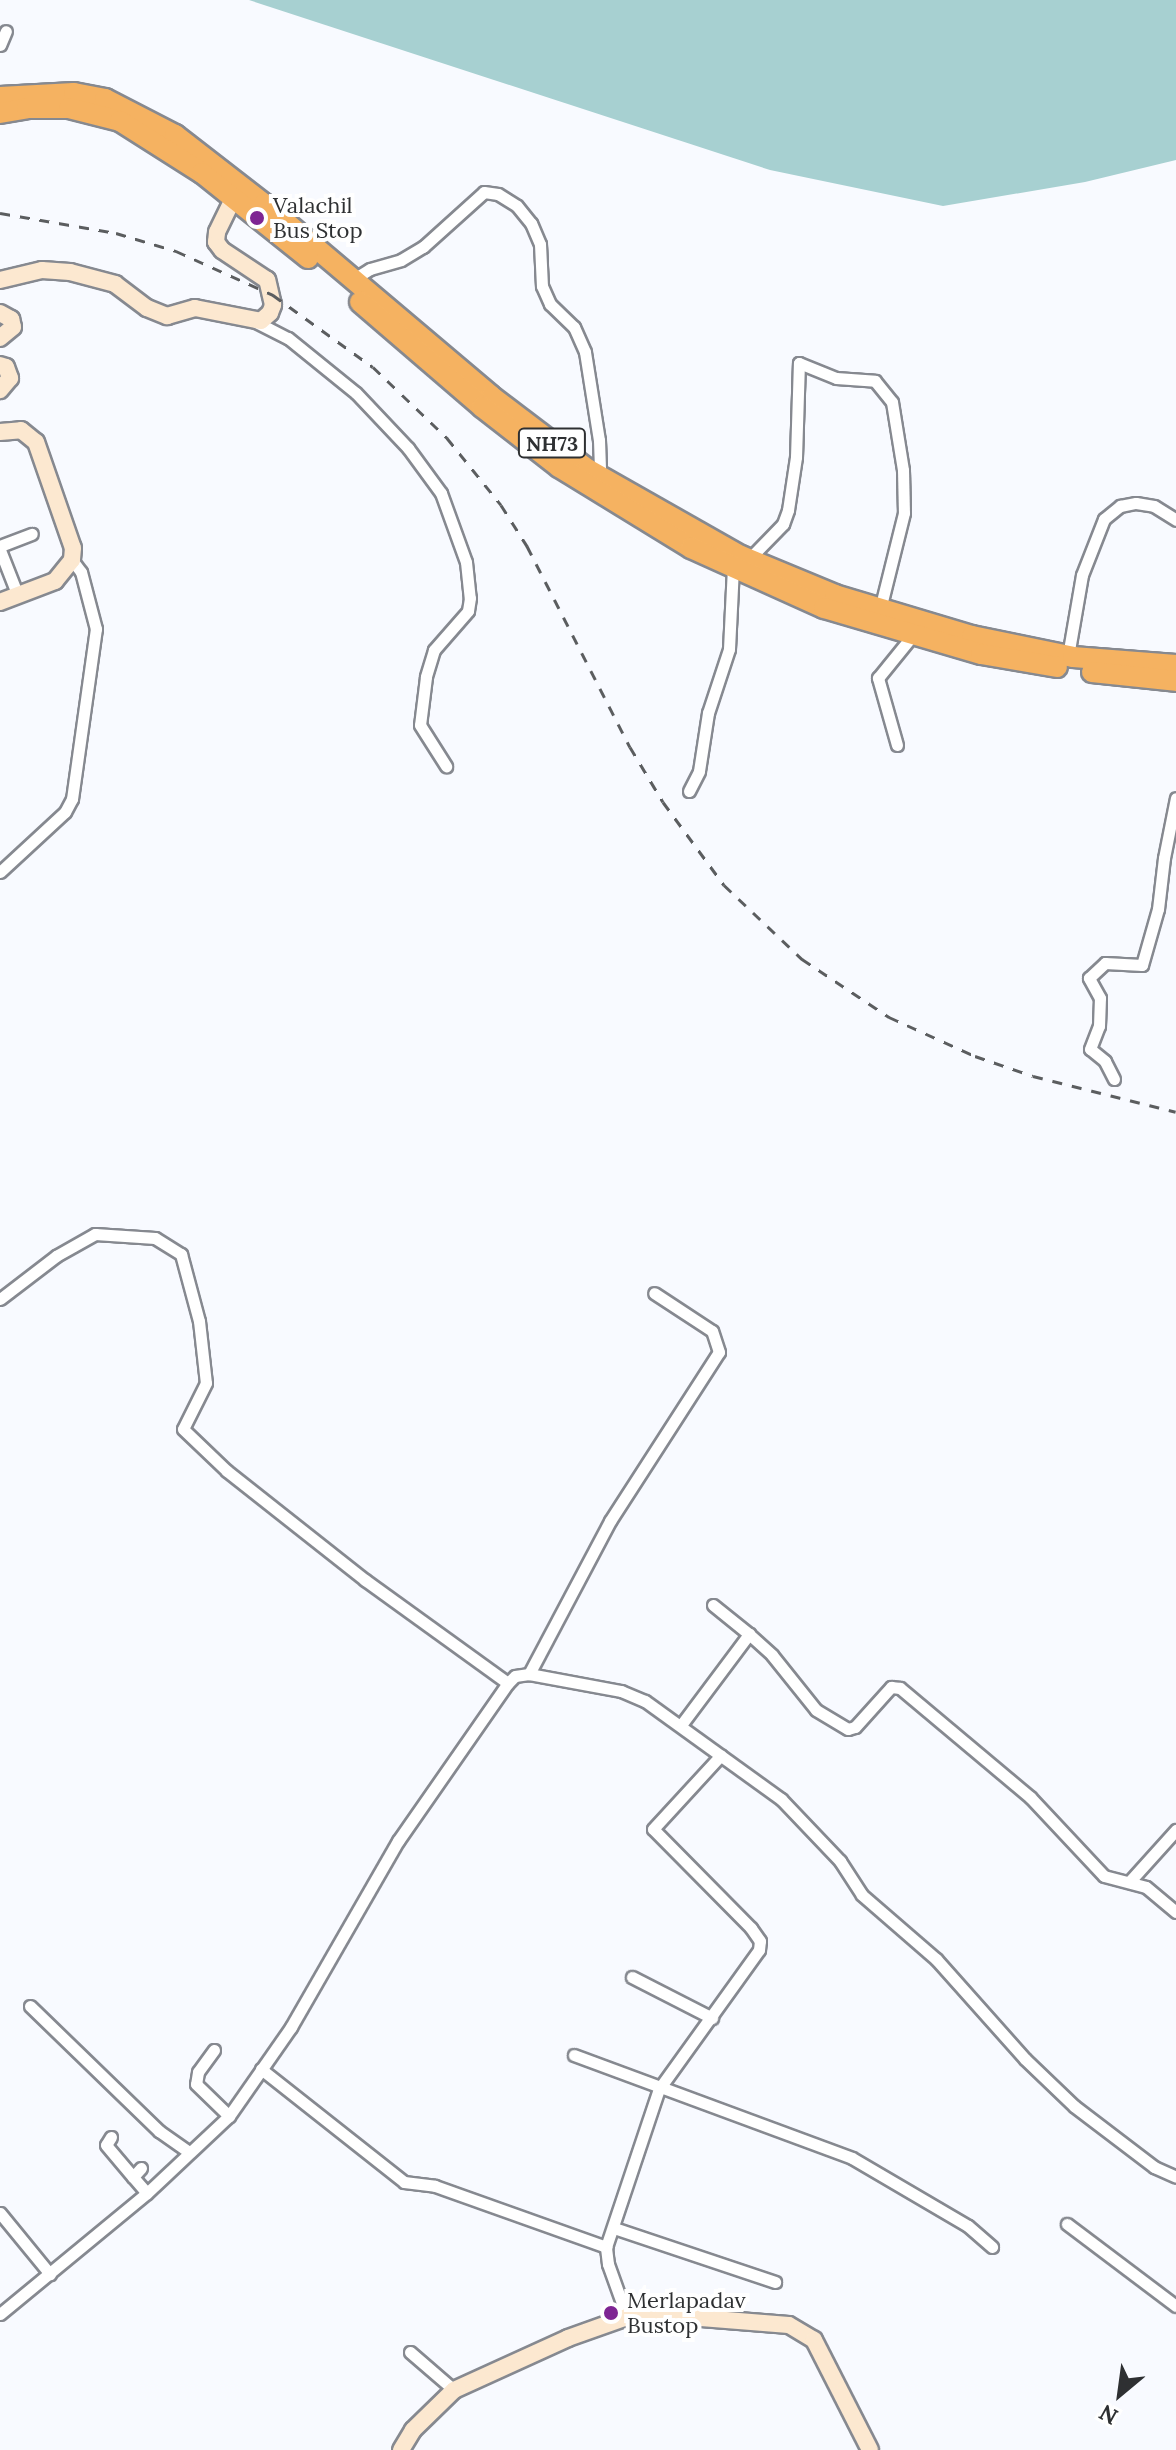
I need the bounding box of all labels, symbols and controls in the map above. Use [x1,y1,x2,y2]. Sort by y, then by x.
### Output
place label: Valachil Bus Stop [273,192,363,244]
marker: Valachil Bus Stop [248,209,266,227]
road number: NH73 [516,427,588,459]
place label: Merlapadav Bustop [627,2287,746,2338]
marker: Merlapadav Bustop [602,2304,620,2322]
north arrow [1080,2354,1160,2434]
text: N [1094,2399,1123,2431]

